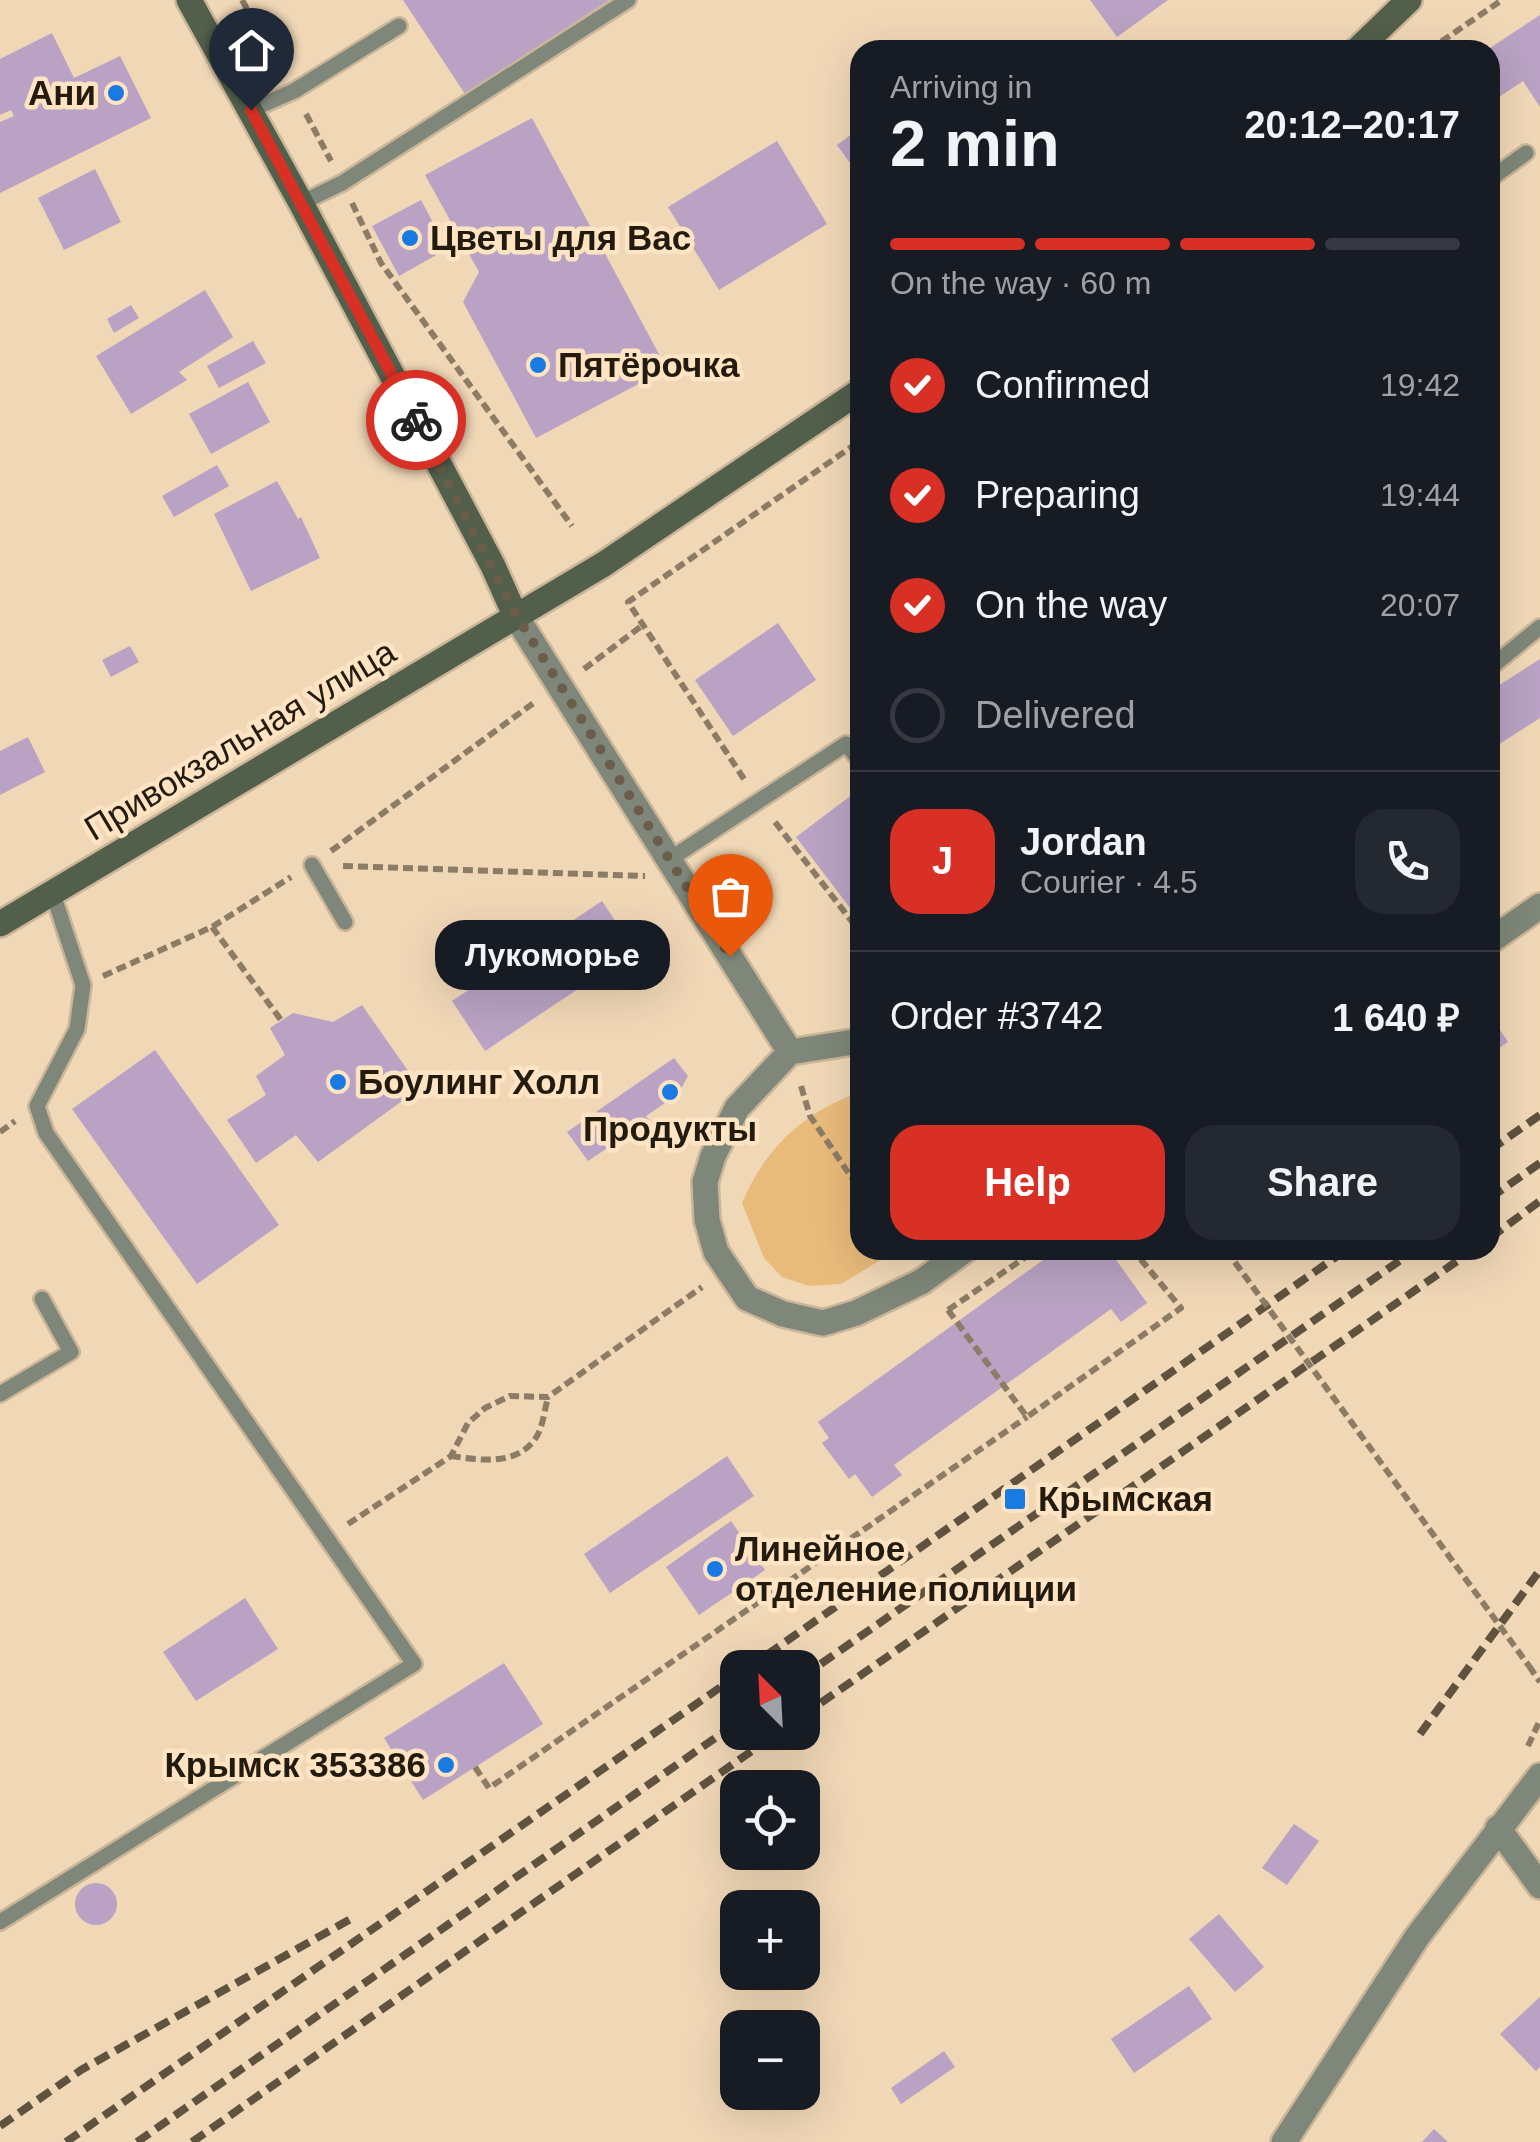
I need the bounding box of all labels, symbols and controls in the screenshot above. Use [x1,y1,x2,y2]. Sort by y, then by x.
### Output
pin [209,8,294,111]
icon: home [224,23,279,78]
text: Arriving in [890,69,1032,105]
place label: Ани [28,73,96,112]
marker: Ани [105,82,127,104]
text: 20:12–20:17 [1244,104,1460,146]
text: 2 min [890,107,1060,180]
place label: Цветы для Вас [430,218,691,257]
marker: Цветы для Вас [399,227,421,249]
text: On the way · 60 m [890,265,1151,301]
place label: Пятёрочка [558,345,740,384]
marker: Пятёрочка [527,354,549,376]
icon: check [890,358,945,413]
text: Confirmed [975,364,1150,406]
text: 19:42 [1380,367,1460,403]
courier [366,370,466,470]
icon: bike [389,393,444,448]
icon: check [890,468,945,523]
text: Preparing [975,474,1140,516]
text: 19:44 [1380,477,1460,513]
icon: check [890,578,945,633]
text: On the way [975,584,1167,626]
text: 20:07 [1380,587,1460,623]
street label: Привокзальная улица [77,631,403,848]
text: Delivered [975,694,1136,736]
button: phone [1355,809,1460,914]
text: Jordan [1020,821,1147,863]
text: J [932,840,953,882]
pin [688,854,773,957]
text: Courier · 4.5 [1020,864,1198,900]
icon: bag [703,869,758,924]
callout: Лукоморье [435,921,670,991]
text: Лукоморье [465,937,640,973]
text: Order #3742 [890,995,1103,1037]
text: 1 640 ₽ [1332,997,1460,1039]
place label: Боулинг Холл [358,1062,600,1101]
marker: Боулинг Холл [327,1071,349,1093]
marker: Продукты [659,1081,681,1103]
place label: Продукты [583,1109,757,1148]
button: Help [890,1125,1165,1240]
button: Share [1185,1125,1460,1240]
place label: Крымская [1038,1479,1213,1518]
marker: Крымская [1002,1486,1028,1512]
place label: Линейное отделение полиции [735,1529,1077,1608]
marker: Линейное отделение полиции [704,1558,726,1580]
north arrow [720,1650,820,1750]
map controls [720,1650,820,2110]
place label: Крымск 353386 [164,1745,426,1784]
marker: Крымск 353386 [435,1754,457,1776]
button: locate [720,1770,820,1870]
button: + [720,1890,820,1990]
button: − [720,2010,820,2110]

